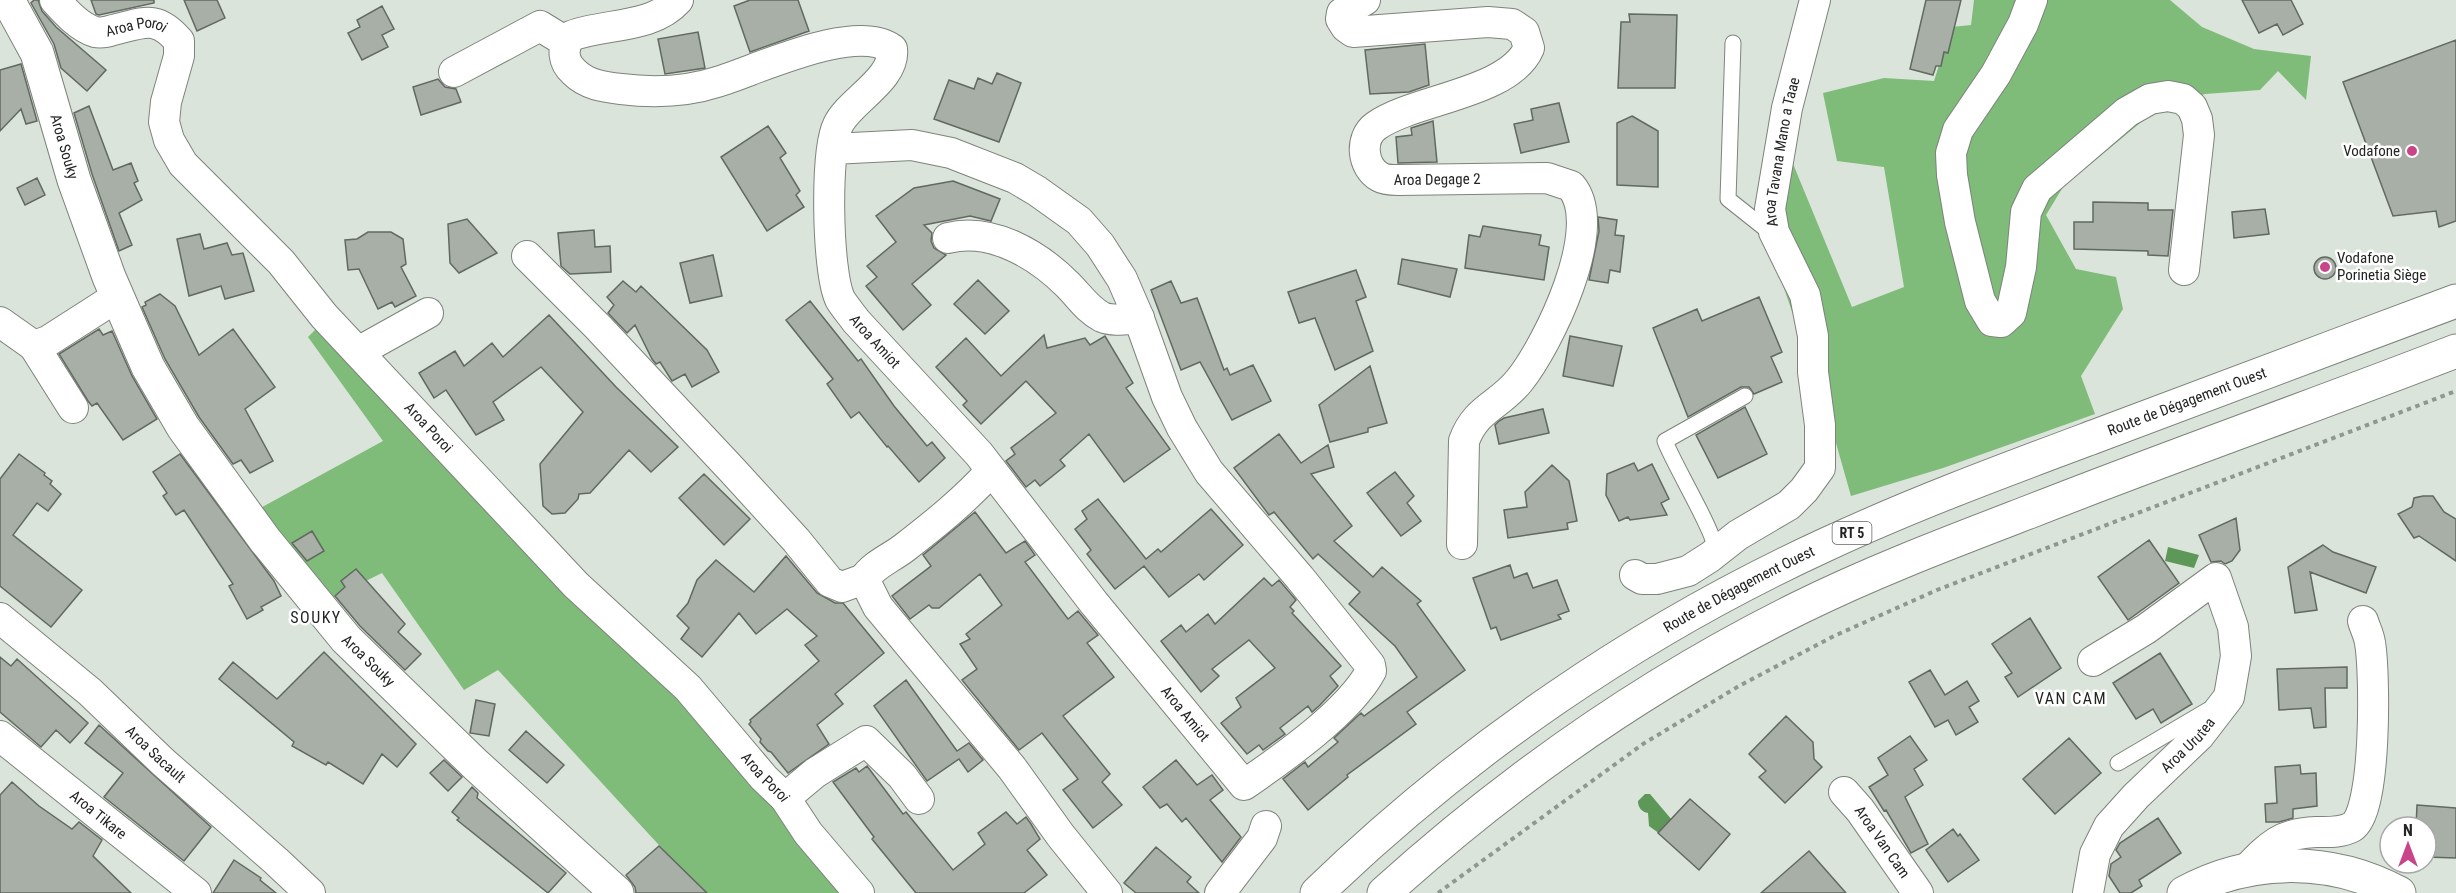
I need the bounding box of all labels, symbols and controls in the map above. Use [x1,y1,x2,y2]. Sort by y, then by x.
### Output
street label: Aroa Poroi [104,14,171,41]
street label: Aroa Tavana Mano a Taae [1761,75,1804,228]
street label: Aroa Souky [46,112,82,181]
place label: Vodafone [2343,142,2400,160]
marker: Vodafone [2405,144,2419,158]
street label: Aroa Degage 2 [1394,170,1481,189]
place label: Vodafone Porinetia Siège [2337,249,2426,284]
marker: Vodafone Porinetia Siège [2318,260,2332,274]
street label: Aroa Amiot [846,311,904,372]
street label: Route de Dégagement Ouest [2105,364,2269,440]
street label: Aroa Poroi [401,399,456,457]
road number: RT 5 [1832,522,1872,544]
street label: Route de Dégagement Ouest [1660,542,1818,636]
district label: SOUKY [290,608,342,627]
street label: Aroa Souky [338,631,399,690]
street label: Aroa Amiot [1157,682,1213,745]
district label: VAN CAM [2035,689,2107,708]
street label: Aroa Urutea [2157,714,2219,777]
street label: Aroa Sacault [122,722,189,787]
street label: Aroa Poroi [737,749,794,805]
street label: Aroa Tikare [66,787,130,843]
street label: Aroa Van Cam [1851,802,1914,882]
north arrow [2378,815,2438,875]
text: N [2403,821,2413,840]

